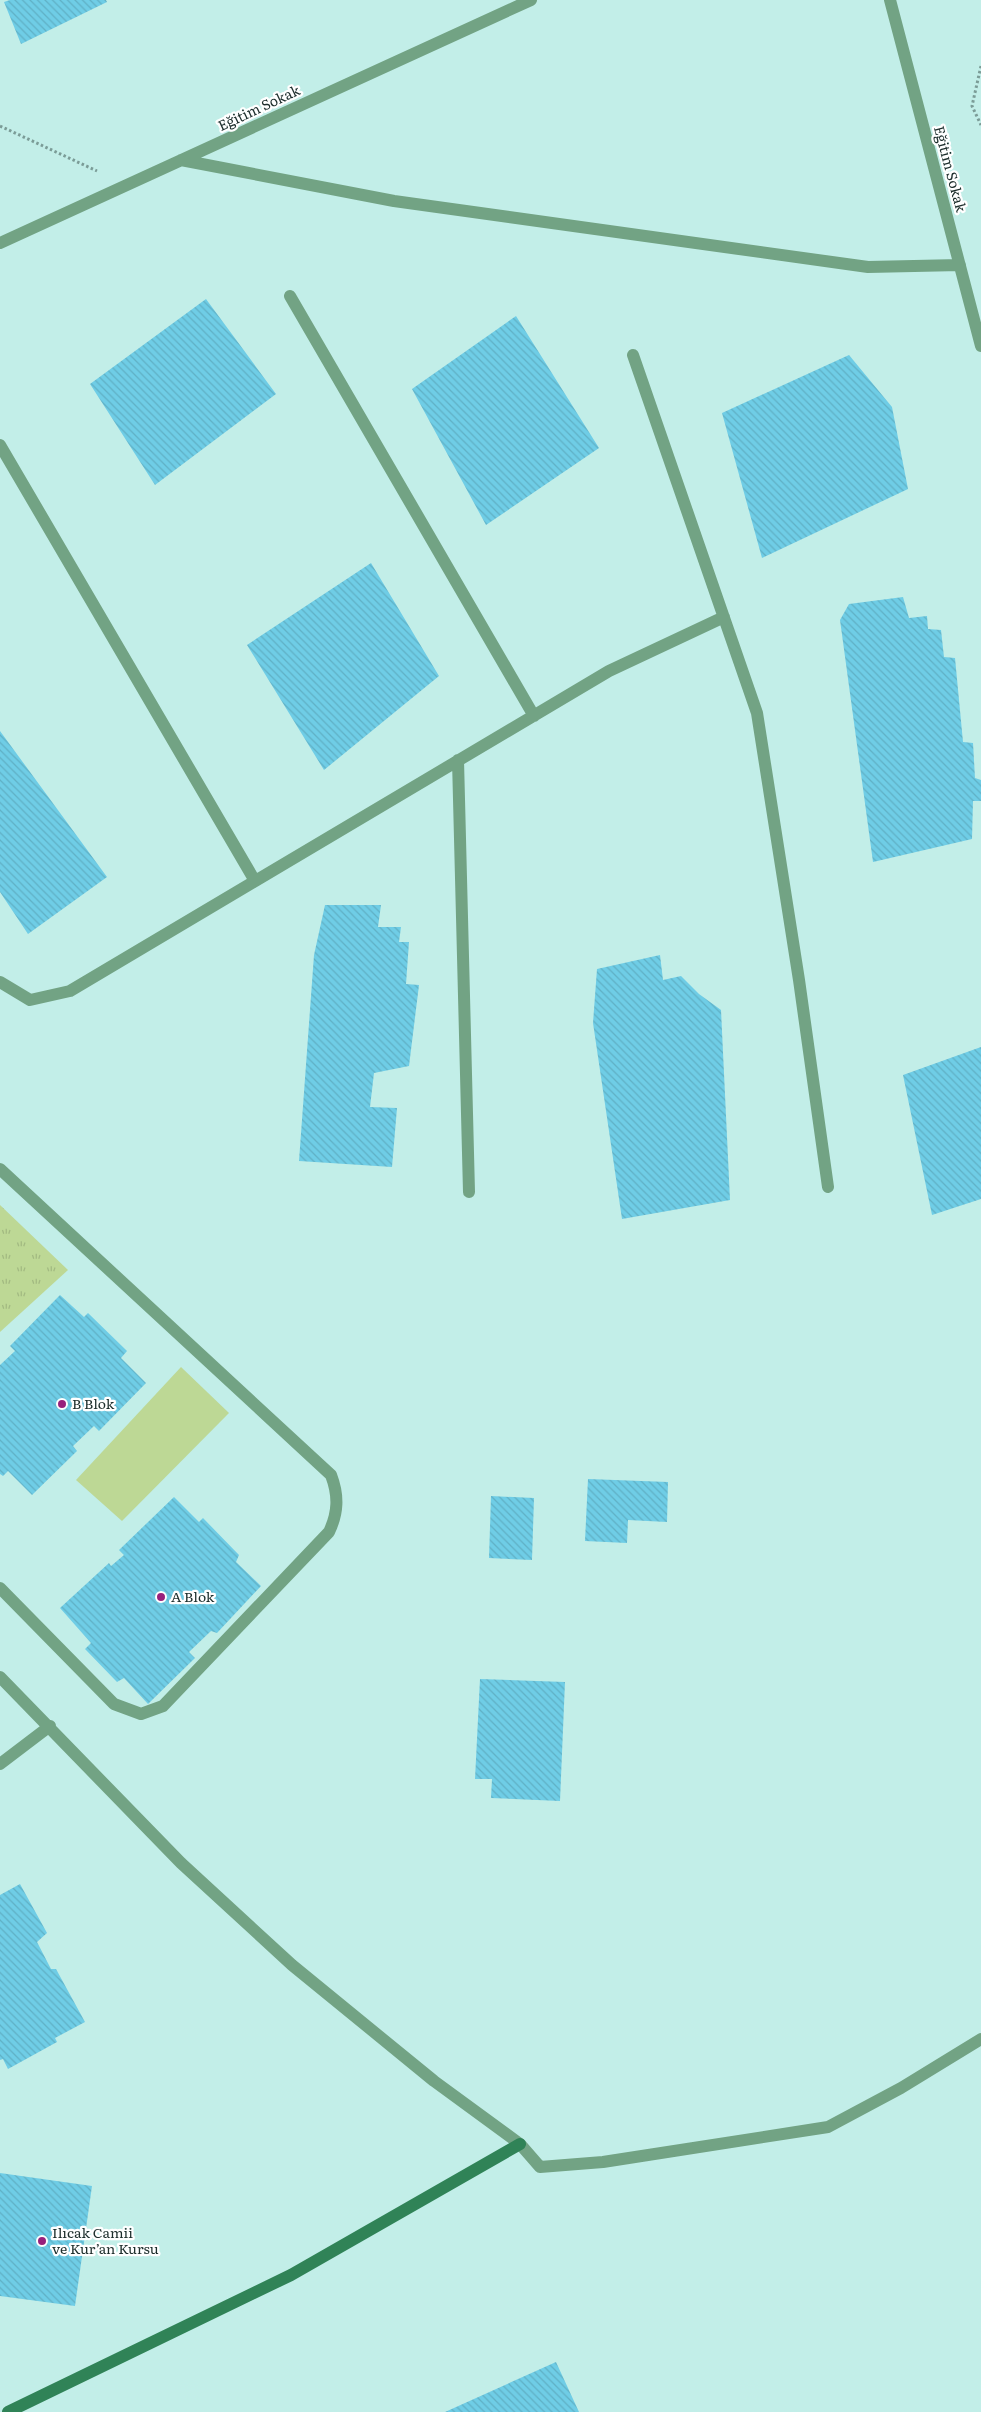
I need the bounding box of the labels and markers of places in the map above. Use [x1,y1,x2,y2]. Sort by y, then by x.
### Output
place label: B Blok [72,1393,115,1413]
marker: B Blok [56,1398,68,1410]
place label: A Blok [171,1586,215,1606]
marker: A Blok [155,1591,167,1603]
place label: Ilıcak Camii ve Kur’an Kursu [52,2222,159,2258]
marker: Ilıcak Camii ve Kur’an Kursu [36,2235,48,2247]

